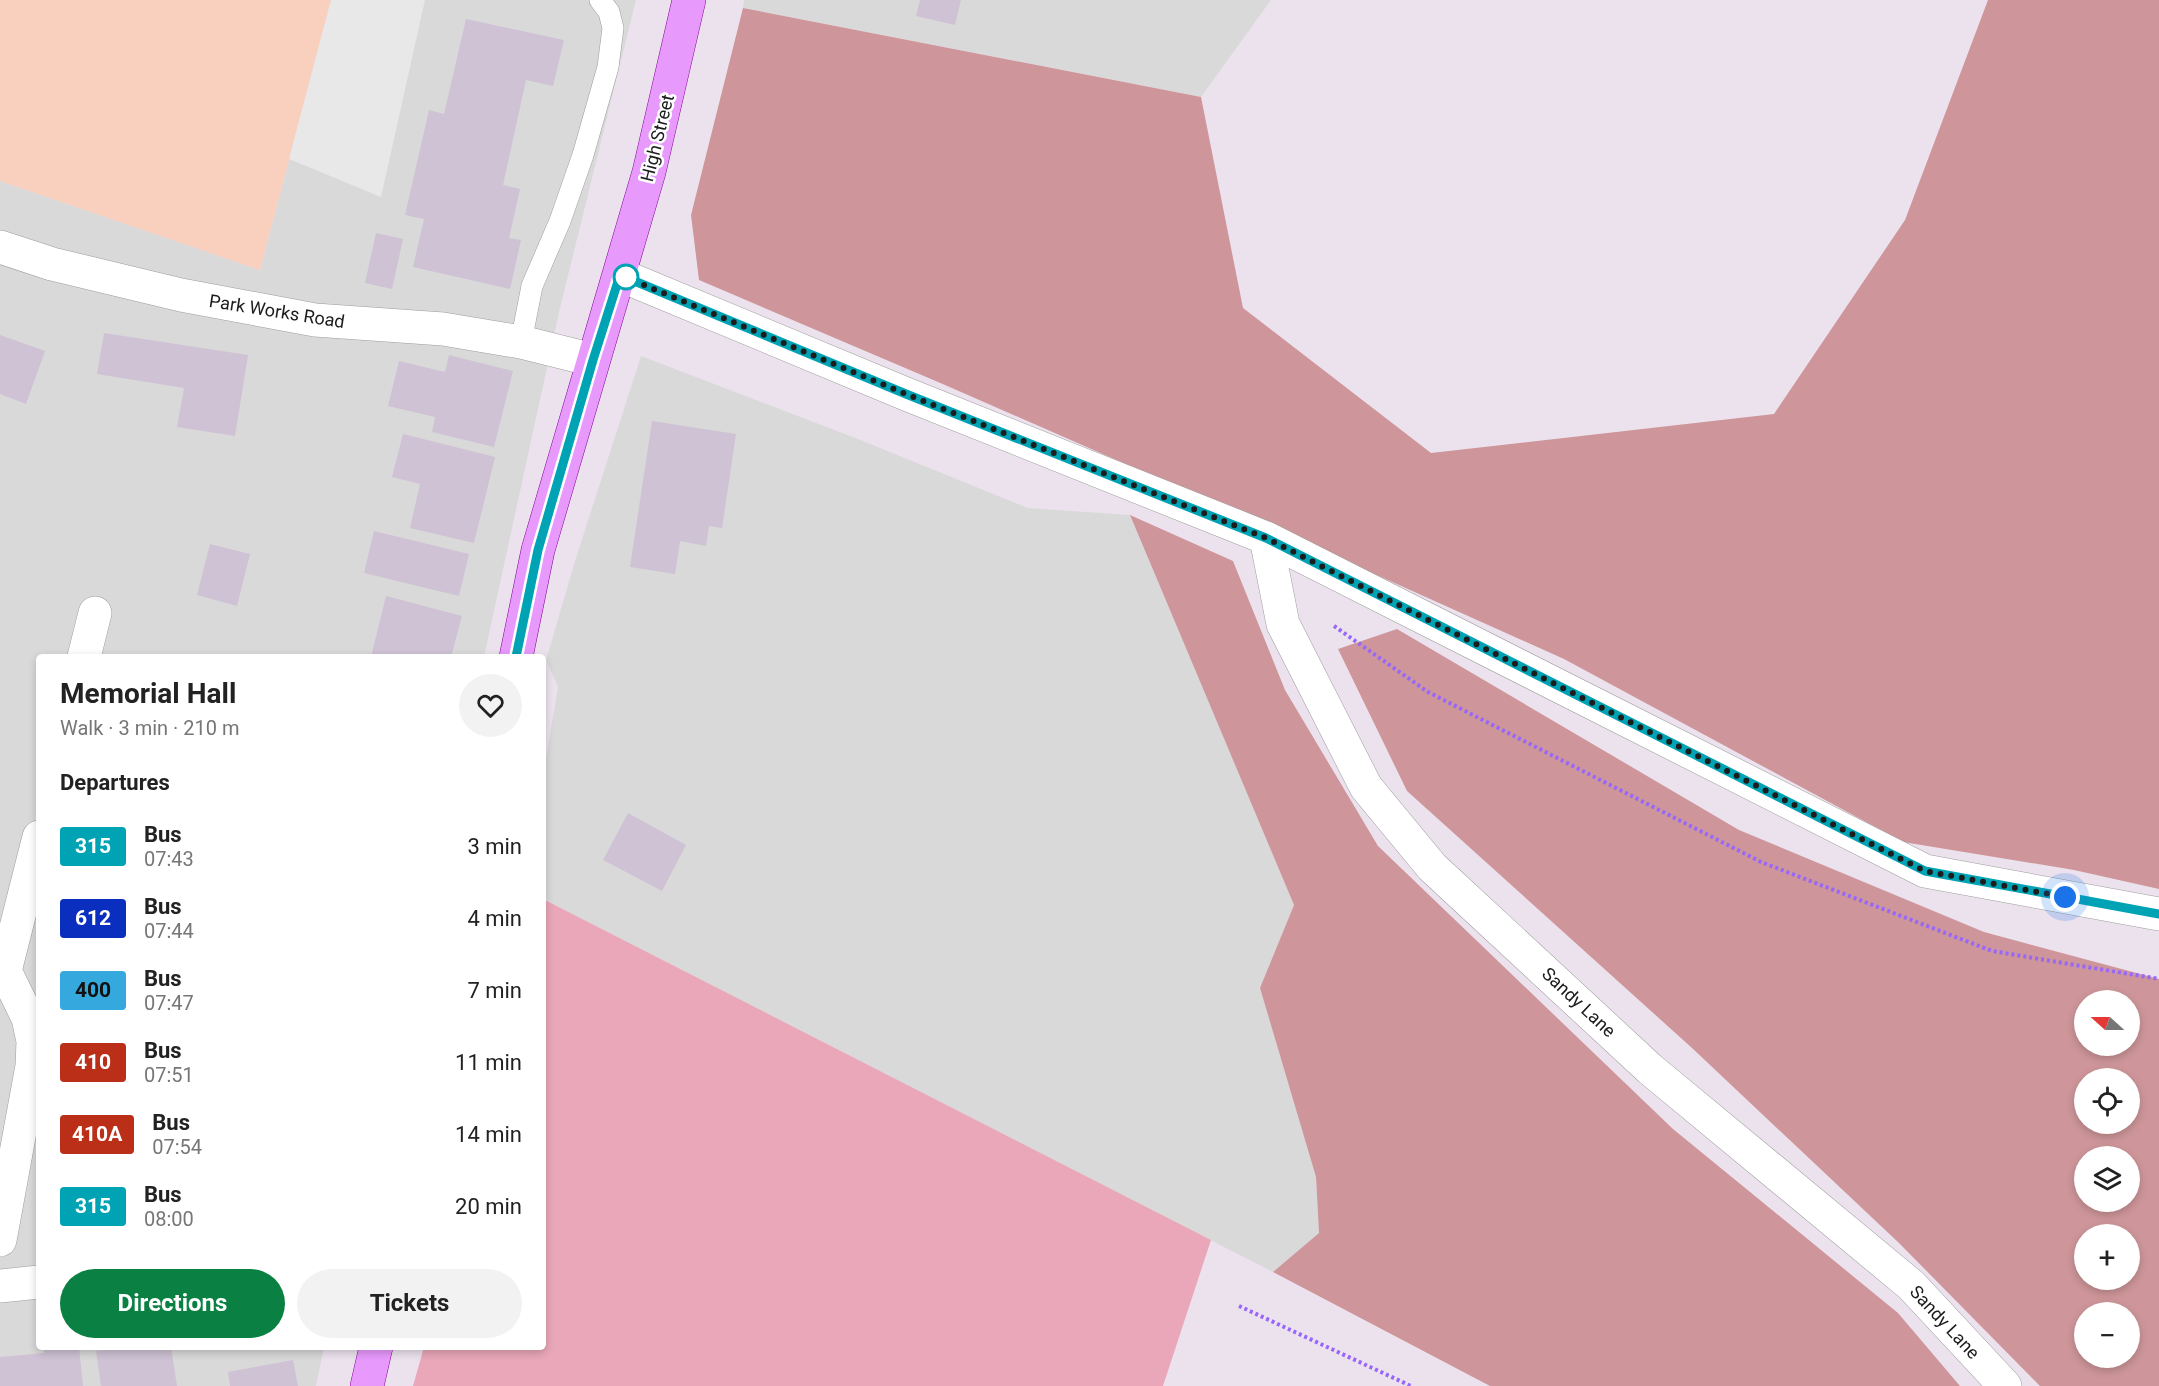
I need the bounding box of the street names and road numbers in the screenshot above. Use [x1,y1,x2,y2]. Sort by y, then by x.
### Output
street label: High Street [636,92,678,184]
street label: Park Works Road [208,290,346,332]
street label: Sandy Lane [1538,963,1620,1041]
street label: Sandy Lane [1906,1281,1984,1363]

